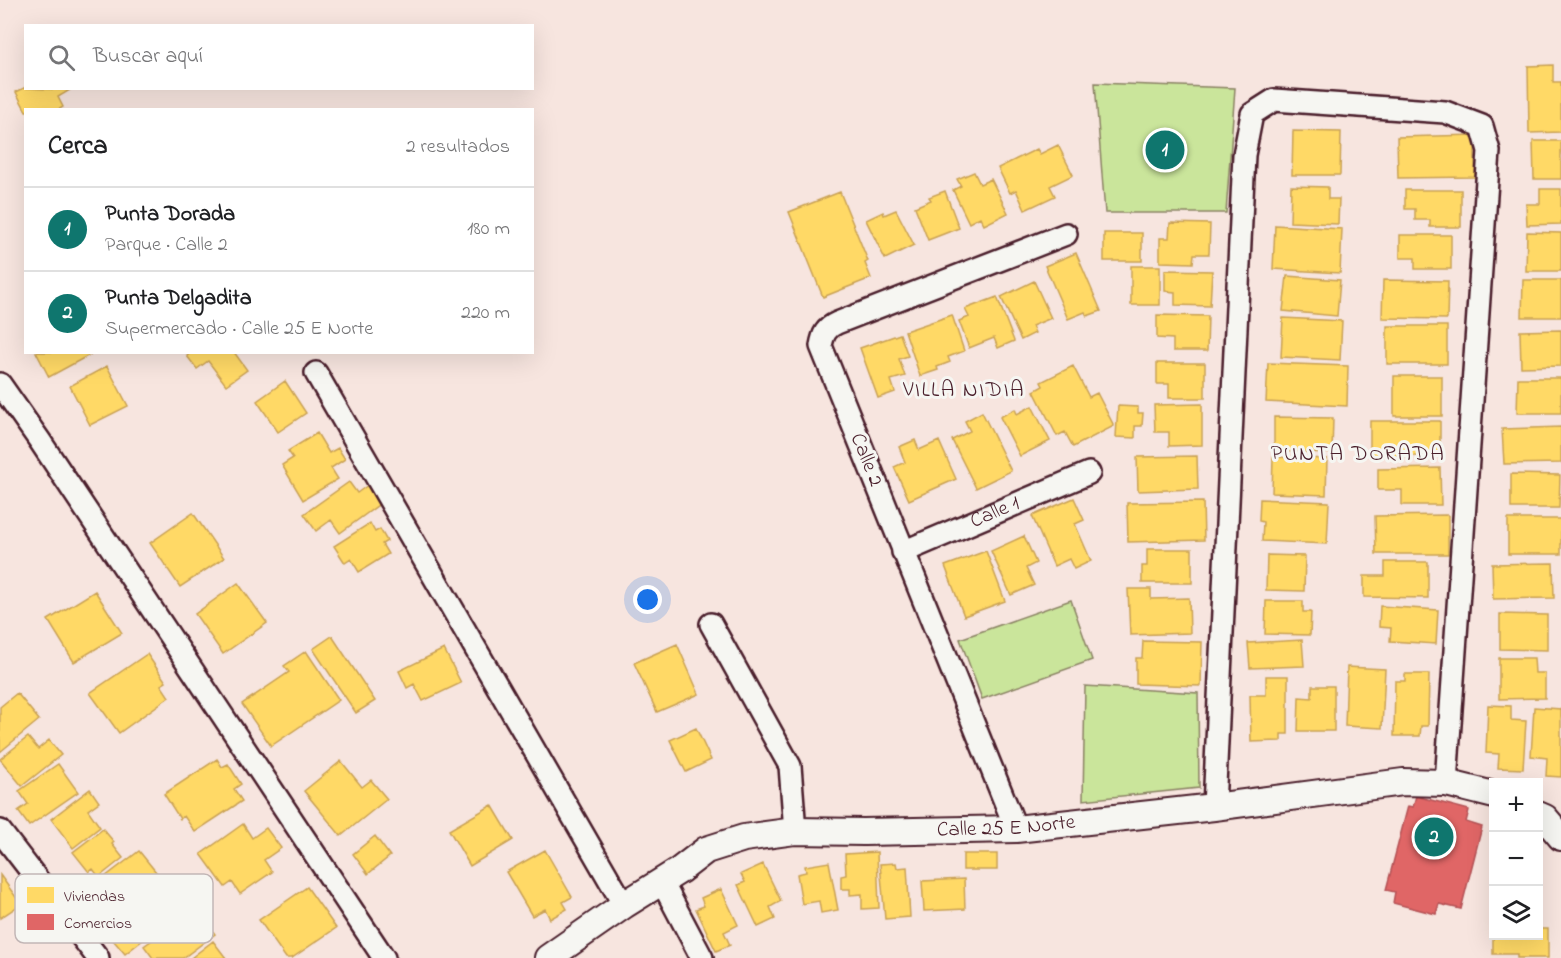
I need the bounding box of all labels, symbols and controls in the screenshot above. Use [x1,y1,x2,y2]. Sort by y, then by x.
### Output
search box [24,24,534,90]
icon: search [45,41,78,74]
text: Buscar aquí [93,41,203,73]
text: Cerca [48,128,108,166]
pin: 1 [1146,128,1184,172]
text: 2 resultados [406,133,510,162]
text: Punta Dorada [105,199,235,231]
text: 1 [64,215,71,244]
text: 180 m [467,215,510,244]
text: Parque · Calle 2 [105,231,228,260]
text: Punta Delgadita [105,283,252,315]
text: 2 [63,299,72,328]
text: 220 m [461,299,510,328]
text: Supermercado · Calle 25 E Norte [105,315,373,344]
district label: VILLA NIDIA [902,375,1025,407]
street label: Calle 2 [842,429,890,491]
district label: PUNTA DORADA [1271,439,1445,471]
street label: Calle 1 [966,489,1025,537]
your location [633,585,662,614]
map controls [1489,778,1543,940]
button: + [1489,778,1543,832]
street label: Calle 25 E Norte [937,807,1077,846]
pin: 2 [1414,814,1454,860]
button: − [1489,832,1543,886]
legend [15,874,213,943]
text: Viviendas [63,885,125,909]
button: layers [1489,886,1543,940]
text: Comercios [64,912,132,936]

